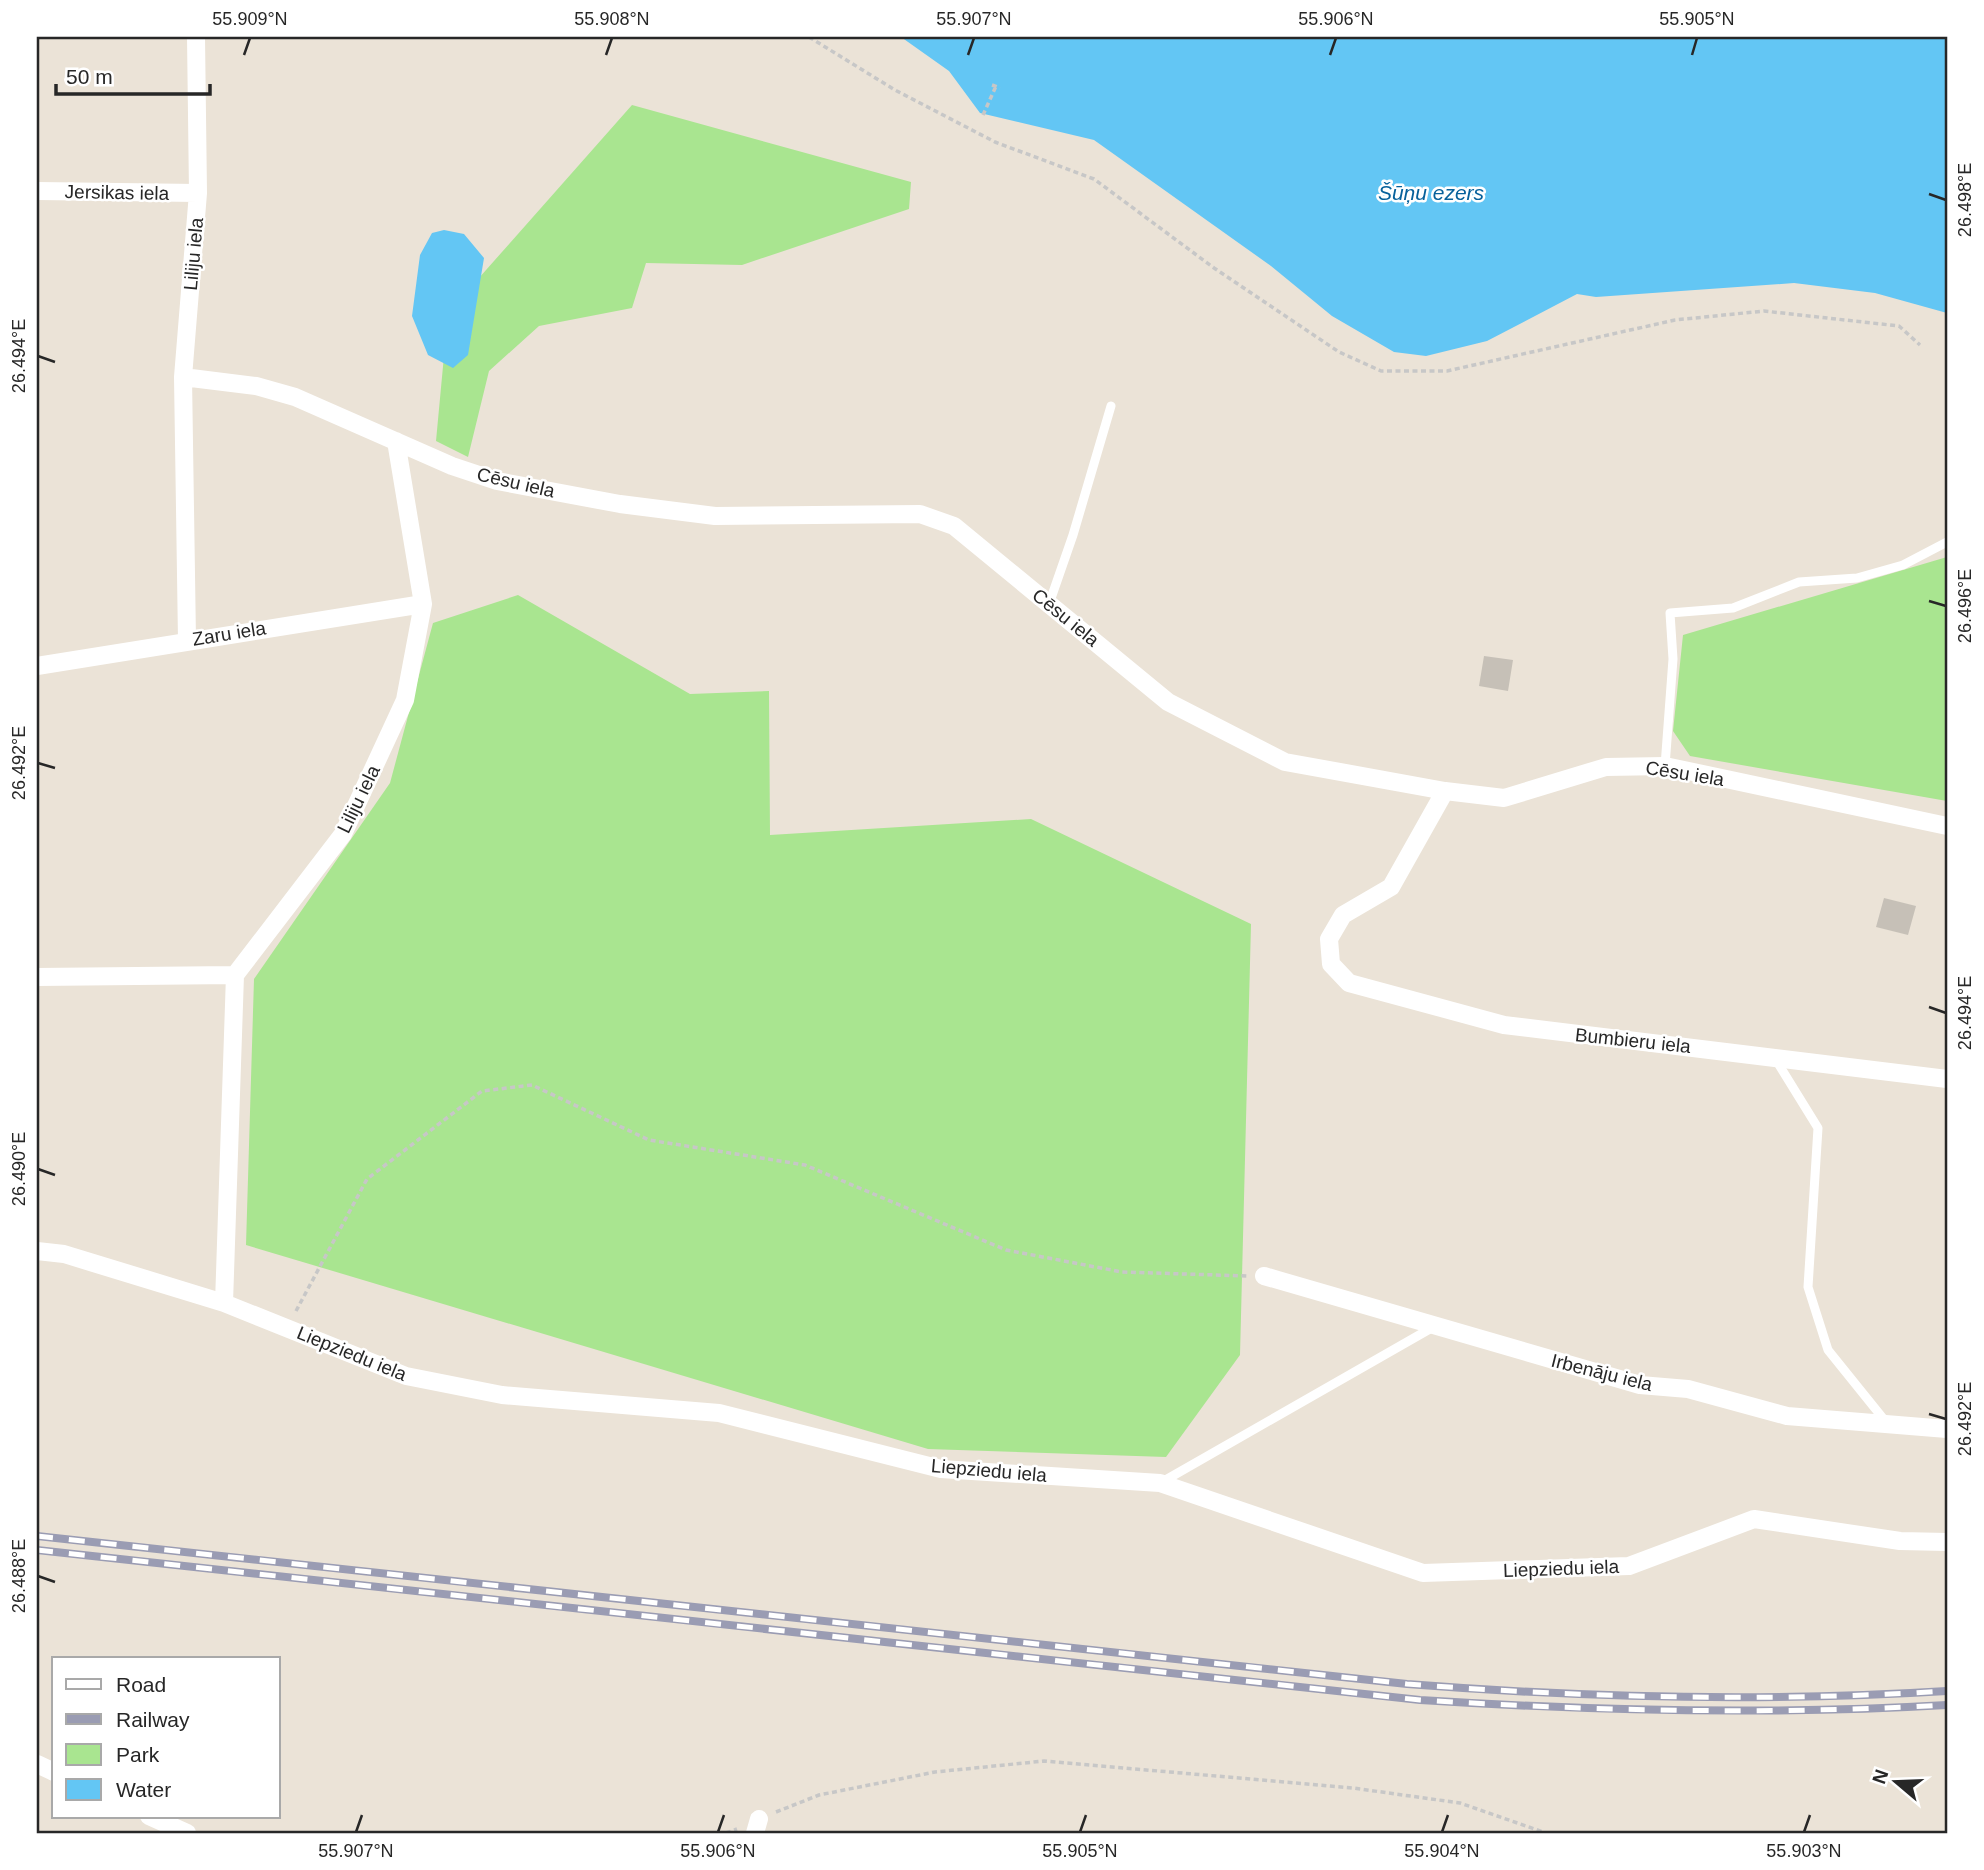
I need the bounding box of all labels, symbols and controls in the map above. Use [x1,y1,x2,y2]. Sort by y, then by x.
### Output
text: 55.909°N [212,9,288,29]
text: 55.908°N [574,9,650,29]
text: 55.907°N [936,9,1012,29]
text: 55.906°N [1298,9,1374,29]
text: 55.905°N [1659,9,1735,29]
scale bar [56,52,210,96]
text: 50 m [66,65,113,88]
text: 26.498°E [1955,163,1975,237]
street label: Jersikas iela [65,181,170,204]
water label: Šūņu ezers [1378,181,1485,204]
street label: Liliju iela [180,216,207,291]
text: 26.494°E [9,319,29,393]
street label: Cēsu iela [475,463,557,502]
text: 26.496°E [1955,569,1975,643]
street label: Cēsu iela [1028,584,1103,651]
street label: Zaru iela [191,617,268,650]
text: 26.492°E [9,726,29,800]
street label: Cēsu iela [1644,757,1726,790]
street label: Liliju iela [333,761,384,837]
text: 26.494°E [1955,976,1975,1050]
street label: Bumbieru iela [1574,1024,1692,1057]
text: 26.490°E [9,1132,29,1206]
street label: Liepziedu iela [294,1322,410,1385]
street label: Irbenāju iela [1549,1350,1655,1395]
text: 26.492°E [1955,1382,1975,1456]
street label: Liepziedu iela [930,1455,1048,1486]
text: 26.488°E [9,1539,29,1613]
street label: Liepziedu iela [1503,1556,1620,1581]
legend [52,1657,280,1818]
text: Road [116,1673,166,1696]
text: Railway [116,1708,190,1731]
text: Park [116,1743,160,1766]
north arrow [1862,1748,1932,1818]
text: N [1868,1767,1893,1787]
text: Water [116,1778,171,1801]
text: 55.907°N [318,1841,394,1861]
text: 55.906°N [680,1841,756,1861]
text: 55.905°N [1042,1841,1118,1861]
text: 55.904°N [1404,1841,1480,1861]
text: 55.903°N [1766,1841,1842,1861]

